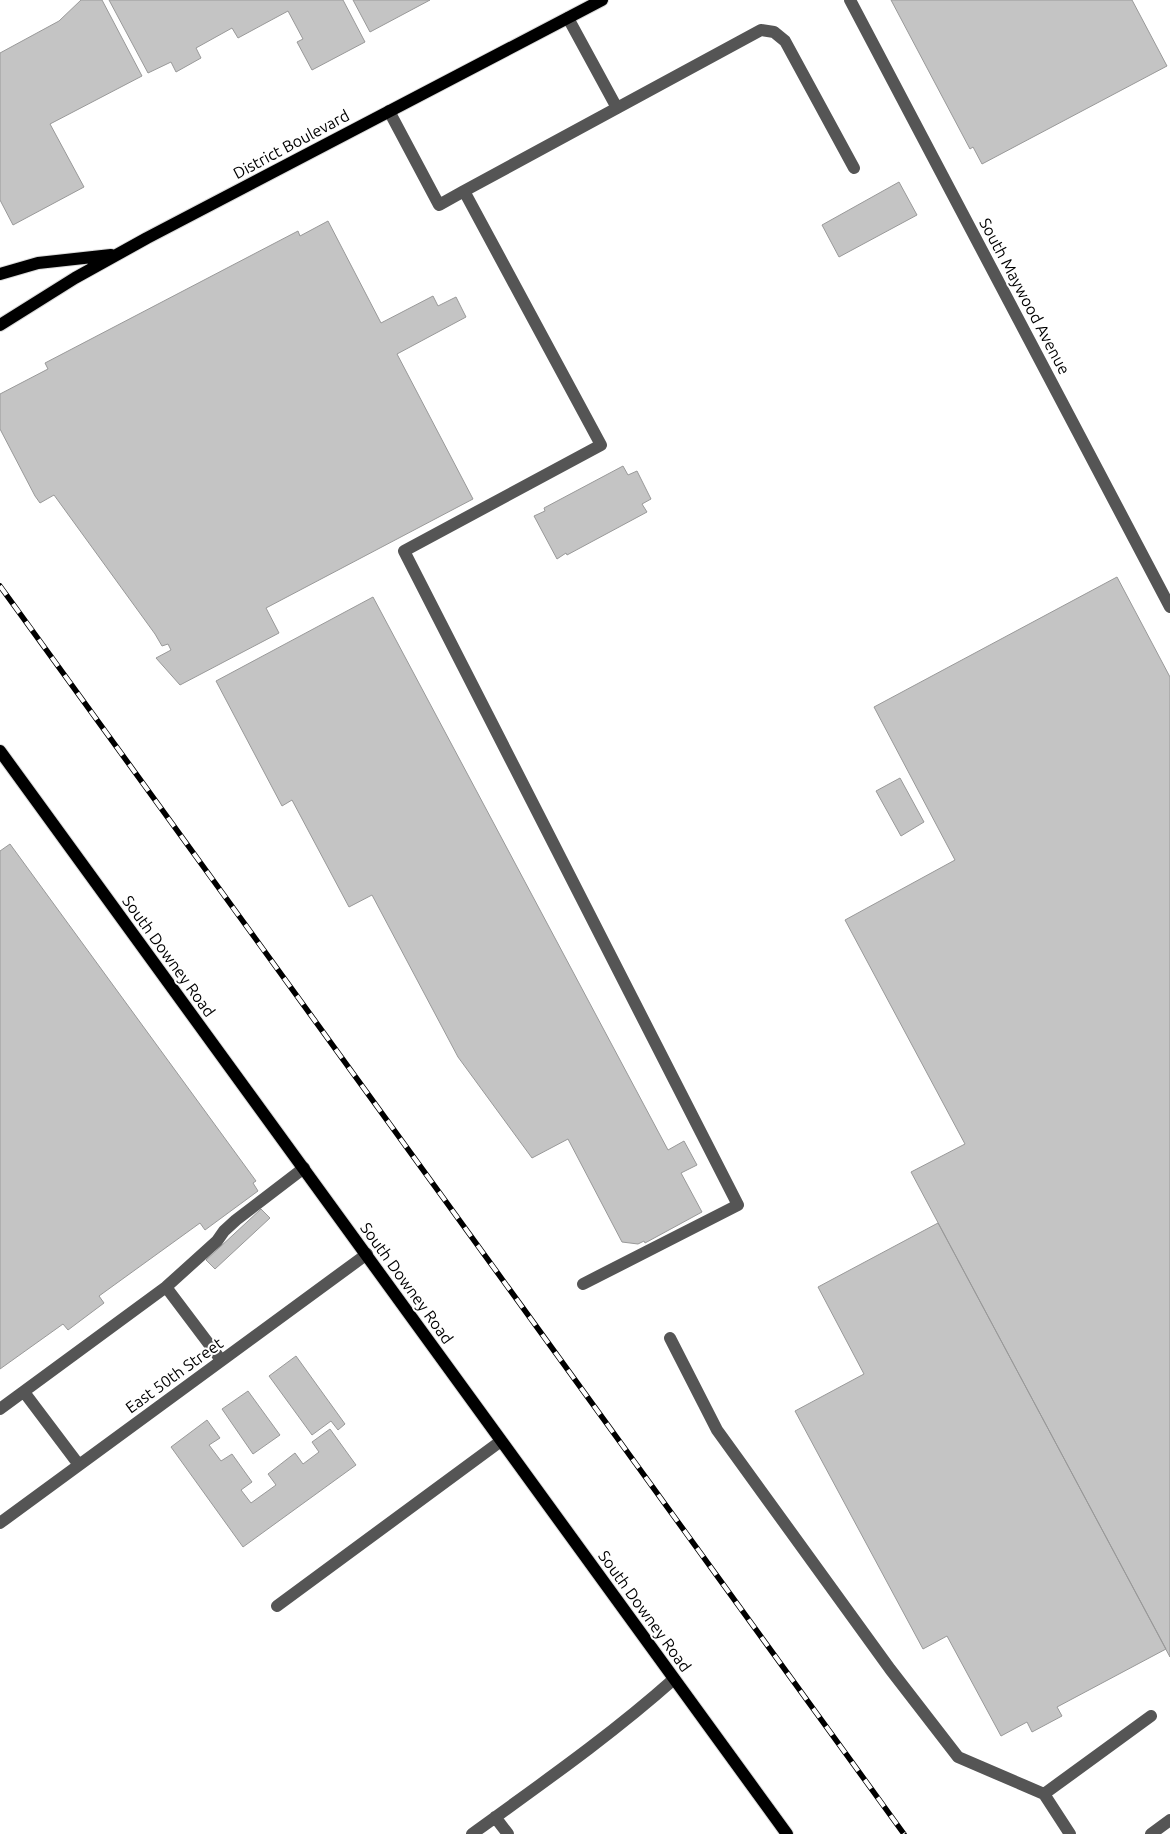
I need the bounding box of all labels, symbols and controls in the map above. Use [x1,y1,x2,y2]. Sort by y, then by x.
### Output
street label: District Boulevard [230,106,352,182]
street label: South Maywood Avenue [976,215,1074,377]
street label: South Downey Road [119,892,219,1020]
street label: South Downey Road [357,1219,457,1347]
street label: East 50th Street [122,1333,227,1416]
street label: South Downey Road [595,1547,695,1675]

